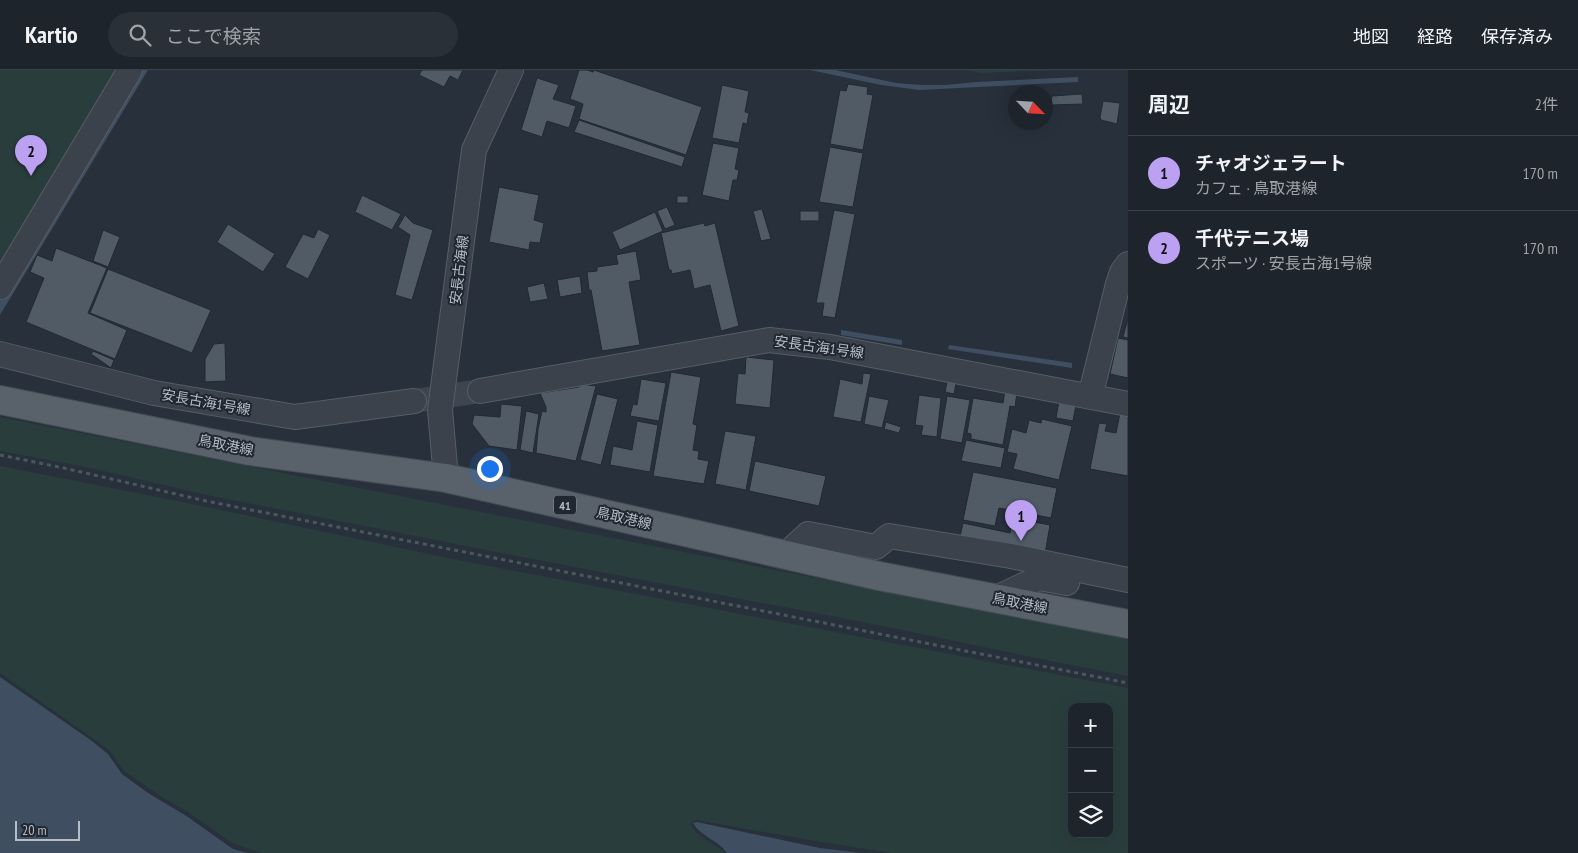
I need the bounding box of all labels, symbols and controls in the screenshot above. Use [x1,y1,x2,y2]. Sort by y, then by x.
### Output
search box [108,12,458,57]
text: Kartio [25,19,78,50]
icon: search [126,21,154,49]
text: ここで検索 [166,24,261,48]
text: 地図 [1353,25,1389,48]
text: 経路 [1417,25,1453,48]
text: 保存済み [1481,25,1553,48]
north arrow [1008,85,1053,130]
text: 周辺 [1148,91,1190,118]
text: 2件 [1535,94,1558,114]
pin: 2 [15,135,47,176]
text: チャオジェラート [1195,151,1347,175]
text: 1 [1160,163,1168,183]
text: 170 m [1523,163,1558,183]
text: カフェ · 鳥取港線 [1195,178,1317,198]
text: 千代テニス場 [1195,226,1309,250]
street label: 安長古海線 [446,234,472,306]
text: 2 [1160,238,1168,258]
text: 170 m [1523,238,1558,258]
text: スポーツ · 安長古海1号線 [1195,253,1372,273]
street label: 安長古海1号線 [773,332,865,362]
street label: 安長古海1号線 [160,385,252,419]
street label: 鳥取港線 [197,431,255,459]
your location [477,456,503,482]
road number: 41 [554,496,576,514]
pin: 1 [1005,500,1037,541]
street label: 鳥取港線 [595,503,653,533]
street label: 鳥取港線 [991,589,1049,617]
map controls [1068,703,1113,838]
button: + [1068,703,1113,748]
button: − [1068,748,1113,793]
button: layers [1068,793,1113,838]
scale bar [15,818,80,841]
text: 20 m [22,821,47,839]

